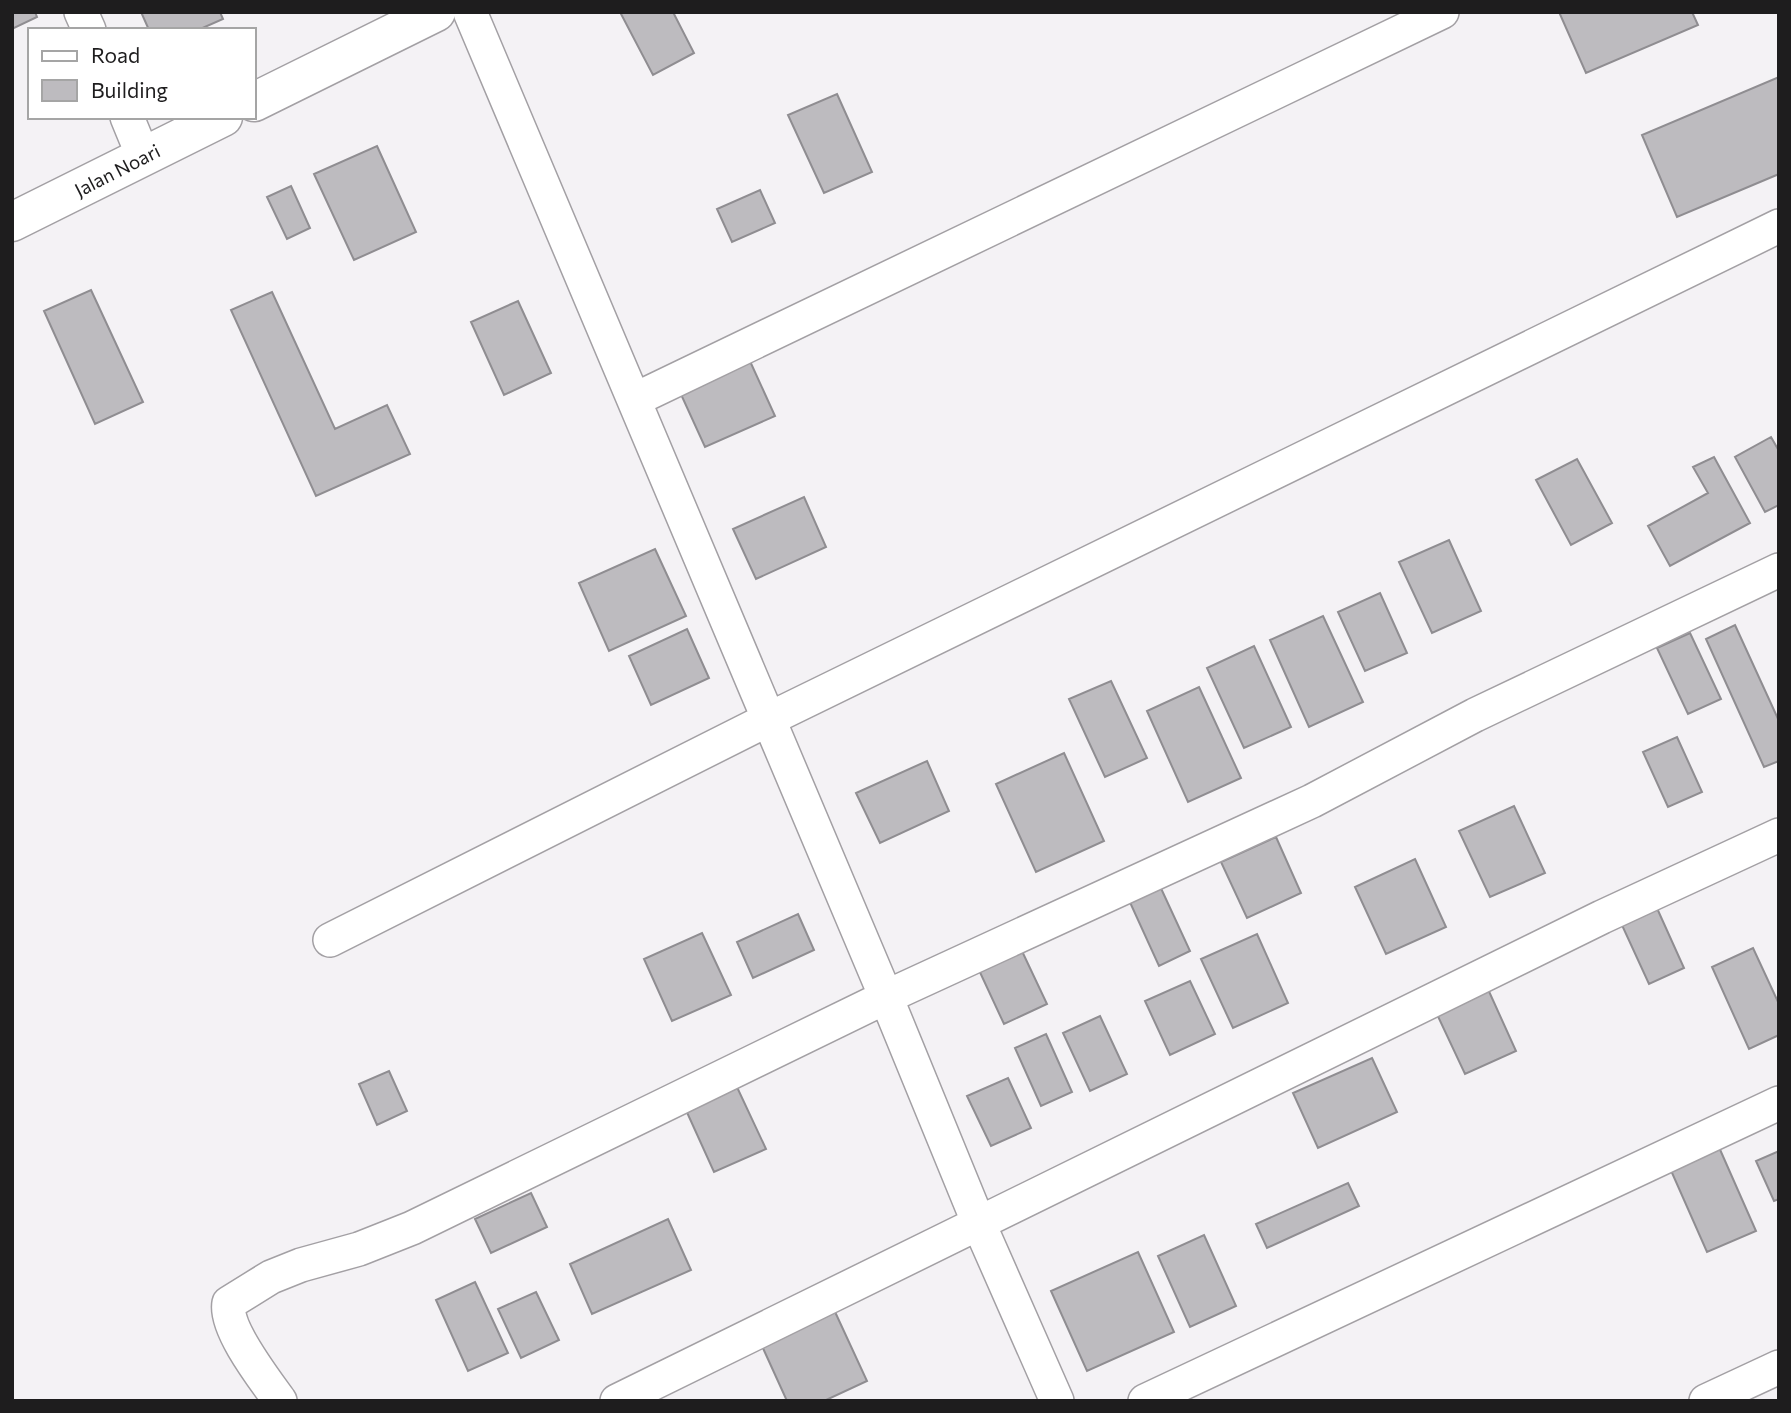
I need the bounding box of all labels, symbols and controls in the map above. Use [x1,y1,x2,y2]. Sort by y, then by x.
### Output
legend [28,28,256,119]
text: Road [91,42,140,67]
text: Building [91,77,168,102]
street label: Jalan Noari [70,139,164,201]

